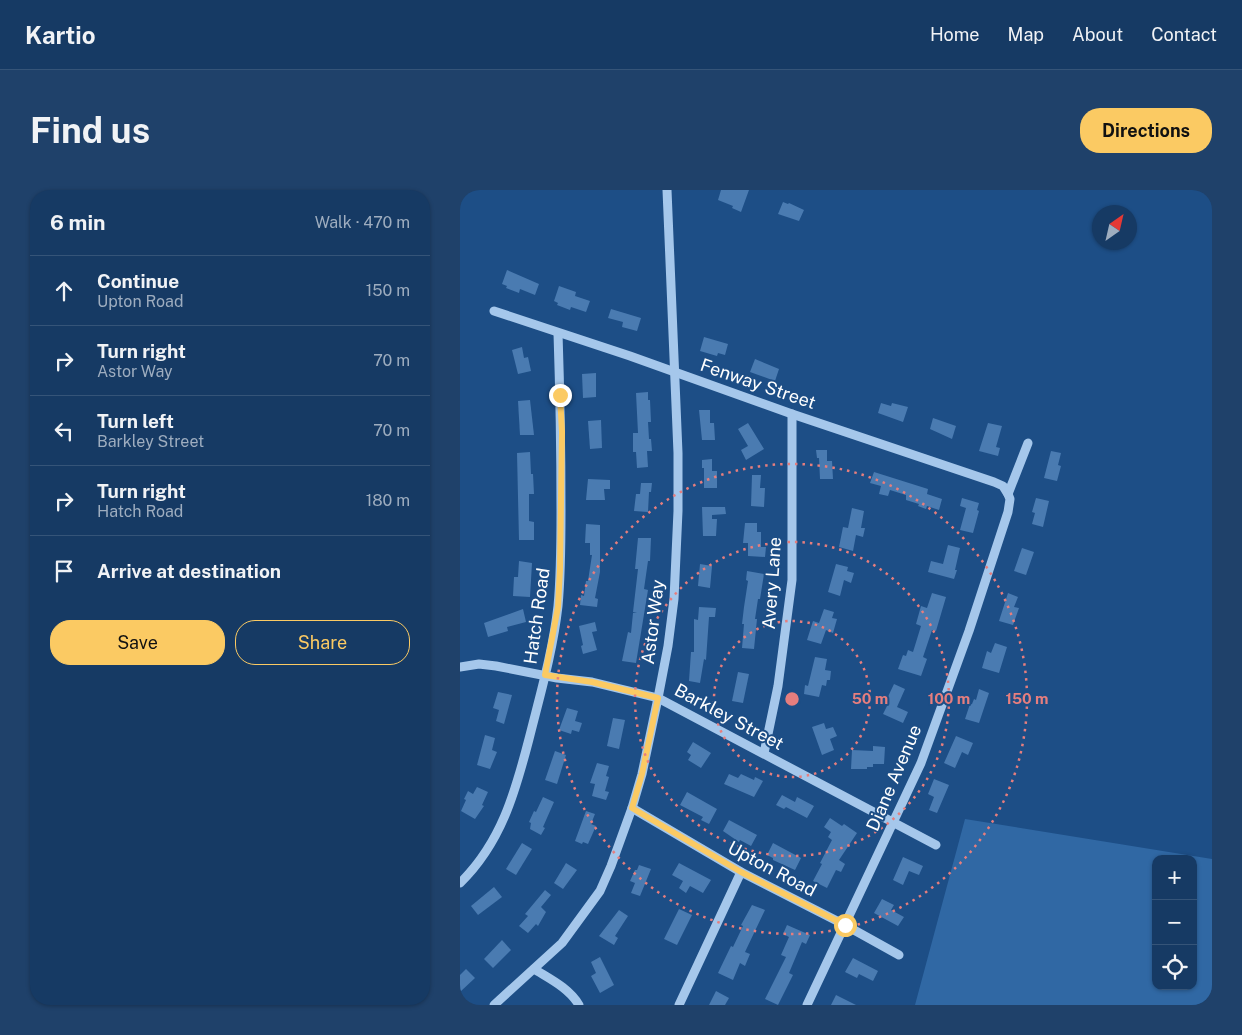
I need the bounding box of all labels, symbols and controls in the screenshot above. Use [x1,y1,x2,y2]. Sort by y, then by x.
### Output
text: Kartio [25,21,96,49]
text: Home [930,24,980,45]
text: Map [1008,24,1044,45]
text: About [1072,24,1123,45]
text: Contact [1151,24,1217,45]
button: Directions [1080,108,1212,153]
text: Find us [30,110,150,151]
north arrow [1092,205,1137,250]
text: 6 min [50,210,106,235]
text: Walk · 470 m [315,213,410,232]
text: Continue [97,270,179,292]
icon: ahead [50,277,78,305]
text: 150 m [366,281,410,300]
text: Upton Road [97,292,183,311]
text: Turn right [97,340,186,362]
icon: right [50,347,78,375]
text: 70 m [373,351,410,370]
street label: Fenway Street [698,354,819,413]
text: Astor Way [97,362,173,381]
route end [549,384,572,407]
text: Turn left [97,410,174,432]
icon: left [50,417,78,445]
text: 70 m [373,421,410,440]
text: Barkley Street [97,432,204,451]
text: Turn right [97,480,186,502]
icon: right [50,487,78,515]
text: 180 m [366,491,410,510]
text: Hatch Road [97,502,183,521]
street label: Avery Lane [758,536,785,630]
icon: arrive [50,557,78,585]
text: Arrive at destination [97,560,281,582]
street label: Hatch Road [519,566,554,665]
street label: Astor Way [637,578,668,665]
button: Save [50,620,225,665]
button: Share [235,620,410,665]
street label: Barkley Street [671,679,787,754]
centre of rings [783,690,801,708]
text: 50 m [852,690,888,707]
text: 100 m [928,690,970,707]
text: 150 m [1005,690,1049,707]
street label: Diane Avenue [862,721,925,834]
street label: Upton Road [724,836,820,901]
map controls [1152,855,1197,990]
button: + [1152,855,1197,900]
button: − [1152,900,1197,945]
route start [834,914,857,937]
button: locate [1152,945,1197,990]

